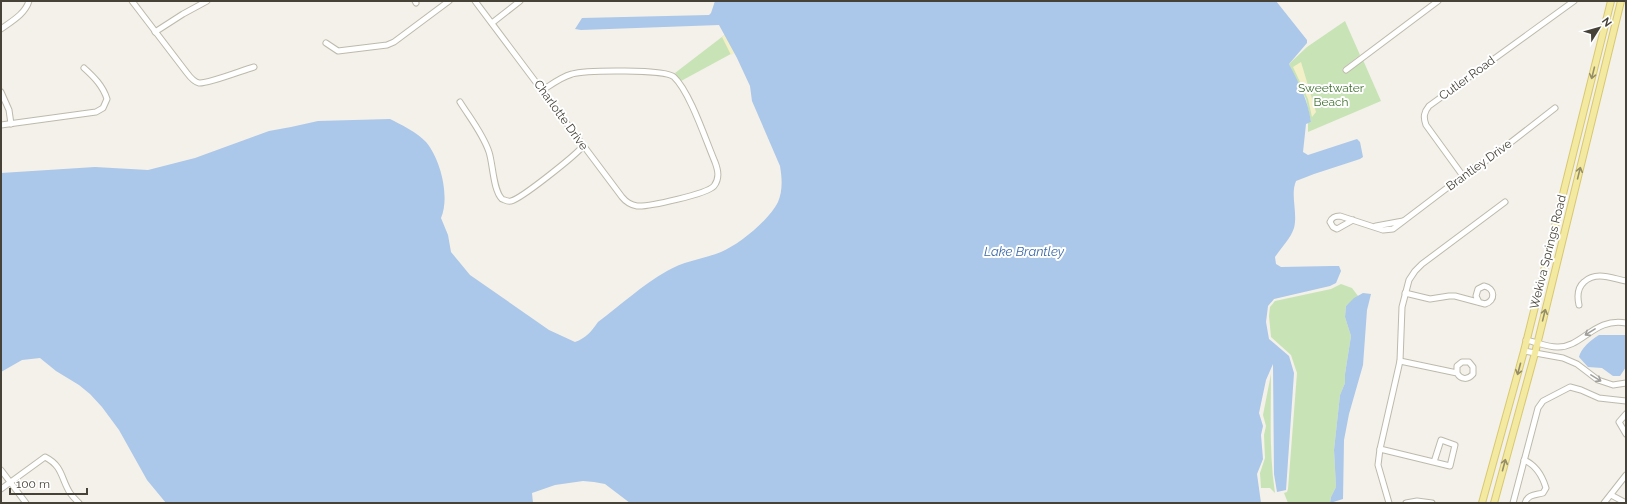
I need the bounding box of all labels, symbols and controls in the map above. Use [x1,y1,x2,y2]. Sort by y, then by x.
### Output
north arrow [1579,8,1619,48]
text: N [1599,15,1614,30]
street label: Cutler Road [1436,53,1498,103]
one-way arrow [1588,67,1596,80]
street label: Charlotte Drive [531,77,591,153]
park label: Sweetwater Beach [1298,81,1365,109]
street label: Brantley Drive [1443,137,1515,193]
one-way arrow [1576,167,1583,180]
street label: Wekiva Springs Road [1527,193,1569,311]
water label: Lake Brantley [984,244,1065,259]
one-way arrow [1541,309,1549,322]
one-way arrow [1585,328,1596,336]
one-way arrow [1515,362,1522,375]
one-way arrow [1590,374,1602,382]
one-way arrow [1501,459,1509,472]
scale bar [10,470,87,496]
text: 100 m [16,477,50,491]

